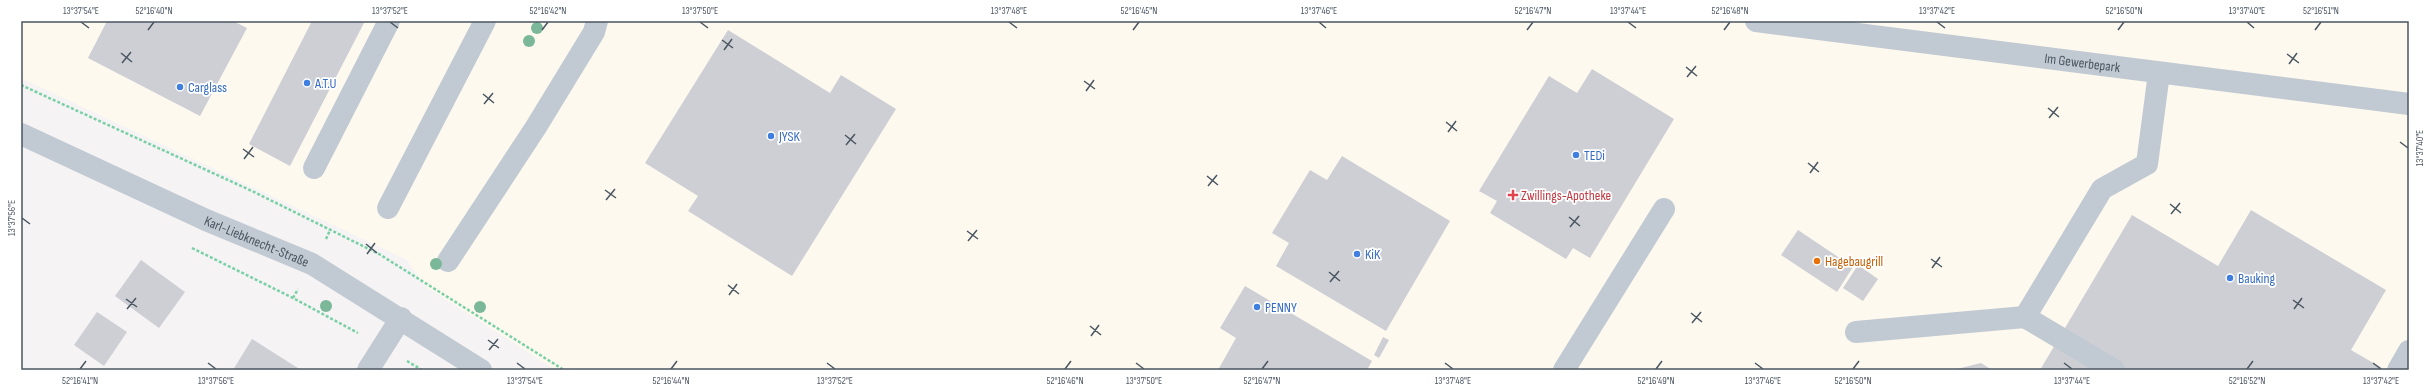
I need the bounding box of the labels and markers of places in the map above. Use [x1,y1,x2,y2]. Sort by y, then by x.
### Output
place label: A.T.U [314,75,336,92]
marker: A.T.U [302,78,312,88]
place label: Carglass [188,79,227,96]
marker: Carglass [175,82,185,92]
place label: JYSK [778,128,801,145]
marker: JYSK [766,131,776,141]
place label: TEDi [1584,147,1605,164]
marker: TEDi [1571,150,1581,160]
place label: Zwillings-Apotheke [1521,187,1611,204]
marker: Zwillings-Apotheke [1508,190,1518,200]
place label: KiK [1365,246,1381,263]
marker: KiK [1352,249,1362,259]
place label: Hagebaugrill [1825,253,1883,270]
marker: Hagebaugrill [1812,256,1822,266]
place label: Bauking [2238,270,2275,287]
marker: Bauking [2225,273,2235,283]
place label: PENNY [1265,299,1297,316]
marker: PENNY [1252,302,1262,312]

